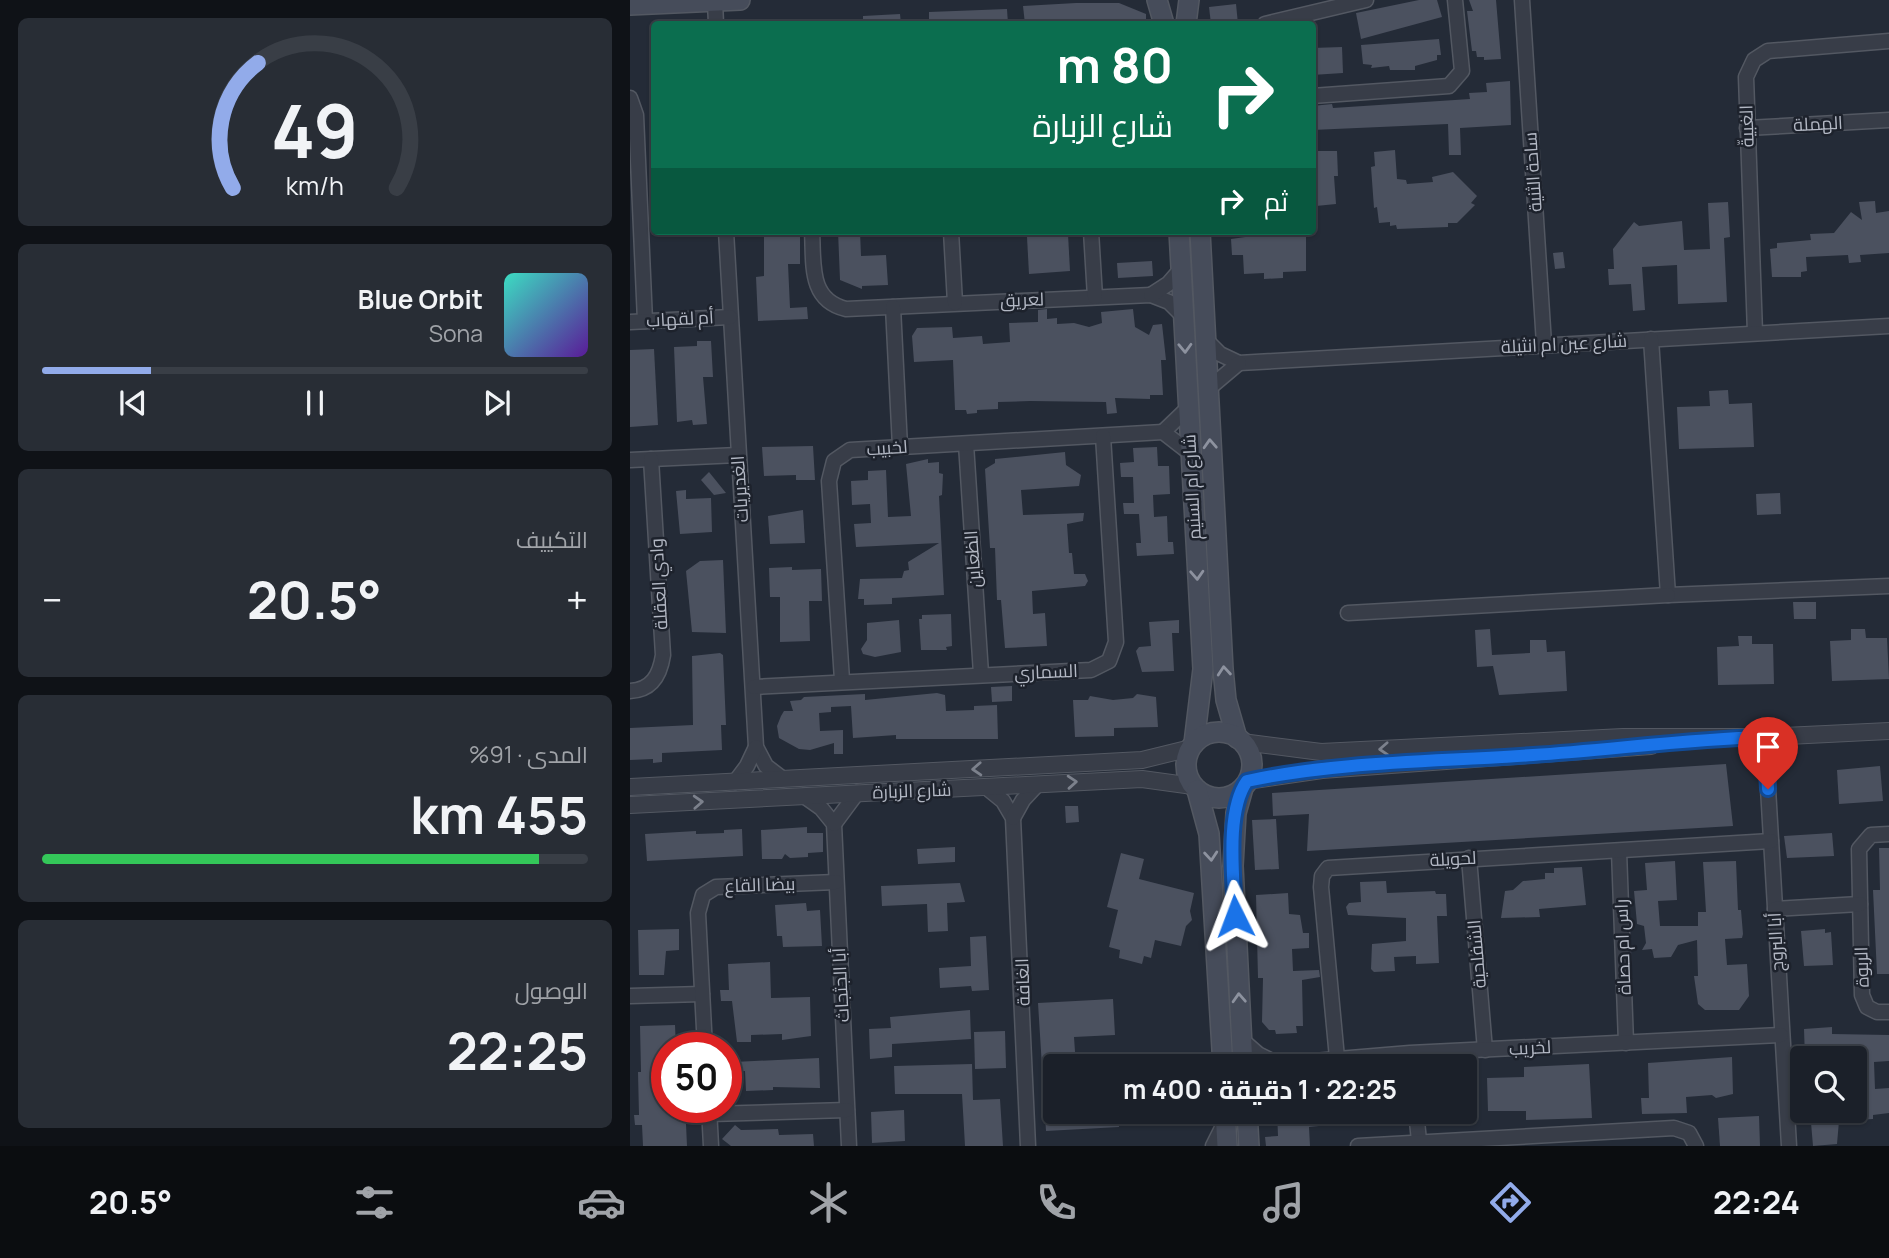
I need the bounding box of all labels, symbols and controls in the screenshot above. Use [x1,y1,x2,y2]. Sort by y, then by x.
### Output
text: 80 m [1057,31,1173,98]
icon: right [1197,49,1288,140]
text: 49 [271,80,359,180]
text: شارع الزبارة [1033,103,1173,147]
street label: الغبيةّ [1733,105,1759,148]
street label: الهملة [1792,110,1843,136]
street label: ساحة الثنية [1517,131,1547,213]
text: km/h [286,168,344,203]
icon: right [1212,182,1250,220]
text: ثم [1264,183,1288,219]
text: Blue Orbit [358,281,483,317]
street label: لعريق [999,286,1044,313]
street label: أم لقهاب [646,304,715,333]
text: Sona [429,317,483,349]
street label: شارع عين ام انثيلة [1500,328,1628,359]
one-way arrow [1177,343,1193,354]
icon: previous [114,384,152,422]
icon: pause [296,384,334,422]
icon: next [478,384,516,422]
street label: شارع ام السنيم [1176,433,1207,541]
street label: لخبيب [866,434,908,460]
one-way arrow [1203,438,1218,449]
street label: الغديريات [725,455,753,523]
text: التكييف [516,523,588,555]
street label: الظعاين [958,530,986,589]
street label: وادي العقلة [644,537,675,630]
text: 20.5° [247,564,382,635]
one-way arrow [1190,570,1205,581]
text: − [42,573,63,625]
text: + [566,573,588,625]
street label: السماري [1014,658,1078,687]
one-way arrow [1217,665,1232,676]
pin [1738,717,1798,789]
icon: arrive [1749,728,1787,766]
text: المدى · 91% [469,738,588,770]
one-way arrow [1378,742,1389,757]
one-way arrow [972,761,983,776]
one-way arrow [1067,775,1078,790]
street label: شارع الزبارة [872,777,952,804]
text: 455 km [410,779,588,850]
one-way arrow [693,794,704,809]
street label: لحويلة [1429,845,1477,871]
one-way arrow [1203,851,1218,862]
street label: بيضا القاع [724,871,796,898]
position arrow [1198,879,1272,953]
street label: راس ام حصاة [1608,899,1637,995]
street label: أبا البروج [1761,912,1790,972]
street label: الشفلحية [1461,919,1491,989]
street label: الربوة [1848,946,1874,988]
street label: أبا الجثجاث [826,947,854,1023]
street label: الغافة [1009,958,1035,1006]
text: الوصول [515,974,588,1006]
one-way arrow [1232,992,1247,1003]
text: 22:25 [447,1015,588,1086]
speed limit sign: 50 [651,1032,742,1123]
street label: لخريب [1508,1034,1552,1060]
map controls [1790,1046,1867,1123]
button: search [1790,1046,1867,1123]
text: 22:25 · 1 دقيقة · 400 m [1123,1071,1397,1107]
icon: filters [350,1178,399,1227]
icon: car [577,1178,626,1227]
icon: climate [804,1178,853,1227]
icon: phone [1032,1178,1081,1227]
icon: music [1259,1178,1308,1227]
icon: directions [1486,1178,1535,1227]
text: 20.5° [89,1180,172,1224]
text: 22:24 [1713,1180,1800,1224]

